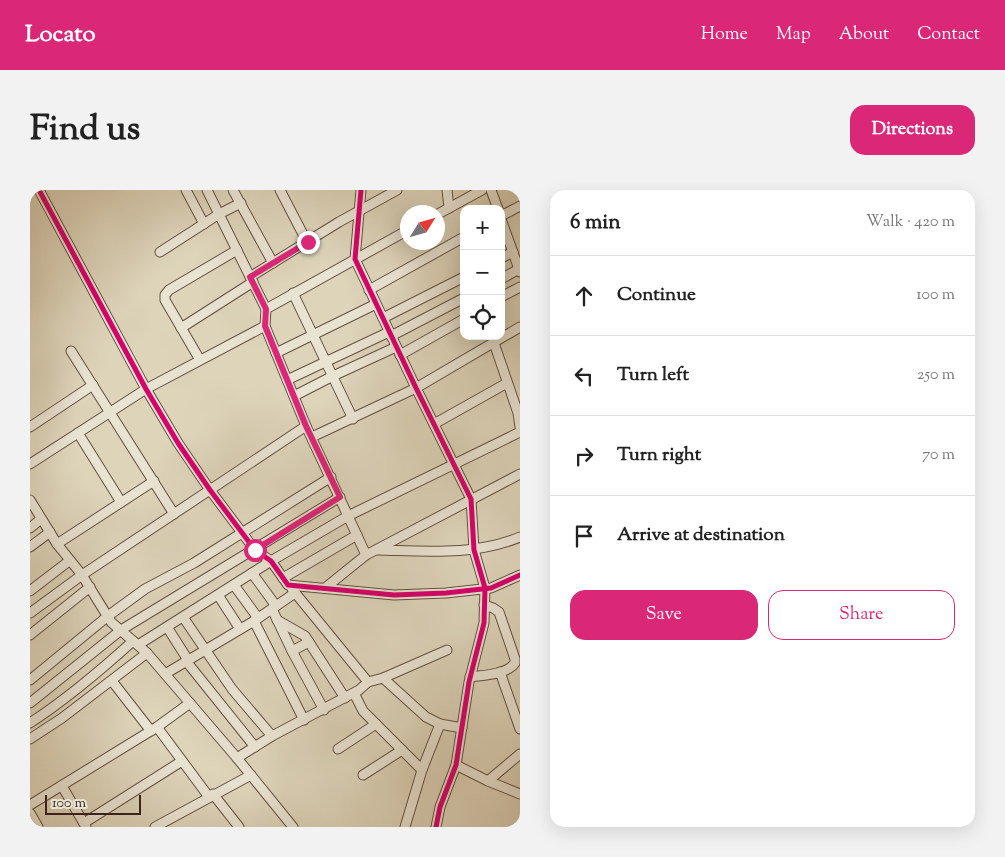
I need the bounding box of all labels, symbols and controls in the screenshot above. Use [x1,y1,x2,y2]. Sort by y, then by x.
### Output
text: Locato [25,18,96,52]
text: Home [701,22,748,48]
text: Map [776,22,811,48]
text: About [839,22,889,48]
text: Contact [917,22,980,48]
text: Find us [30,105,140,156]
button: Directions [850,105,975,155]
north arrow [400,205,445,250]
map controls [460,205,505,340]
button: + [460,205,505,250]
text: 6 min [570,208,621,238]
text: Walk · 420 m [866,211,955,234]
route end [297,231,320,254]
button: − [460,250,505,295]
icon: ahead [570,282,598,310]
text: Continue [617,282,696,309]
text: 100 m [916,284,955,307]
button: locate [460,295,505,340]
icon: left [570,362,598,390]
text: Turn left [617,362,689,389]
text: 250 m [917,364,955,387]
icon: right [570,442,598,470]
text: Turn right [617,442,701,469]
text: 70 m [922,444,955,467]
icon: arrive [570,522,598,550]
text: Arrive at destination [617,522,785,549]
route start [244,539,267,562]
button: Save [570,590,758,640]
button: Share [768,590,955,640]
scale bar [45,792,141,815]
text: 100 m [52,794,86,814]

